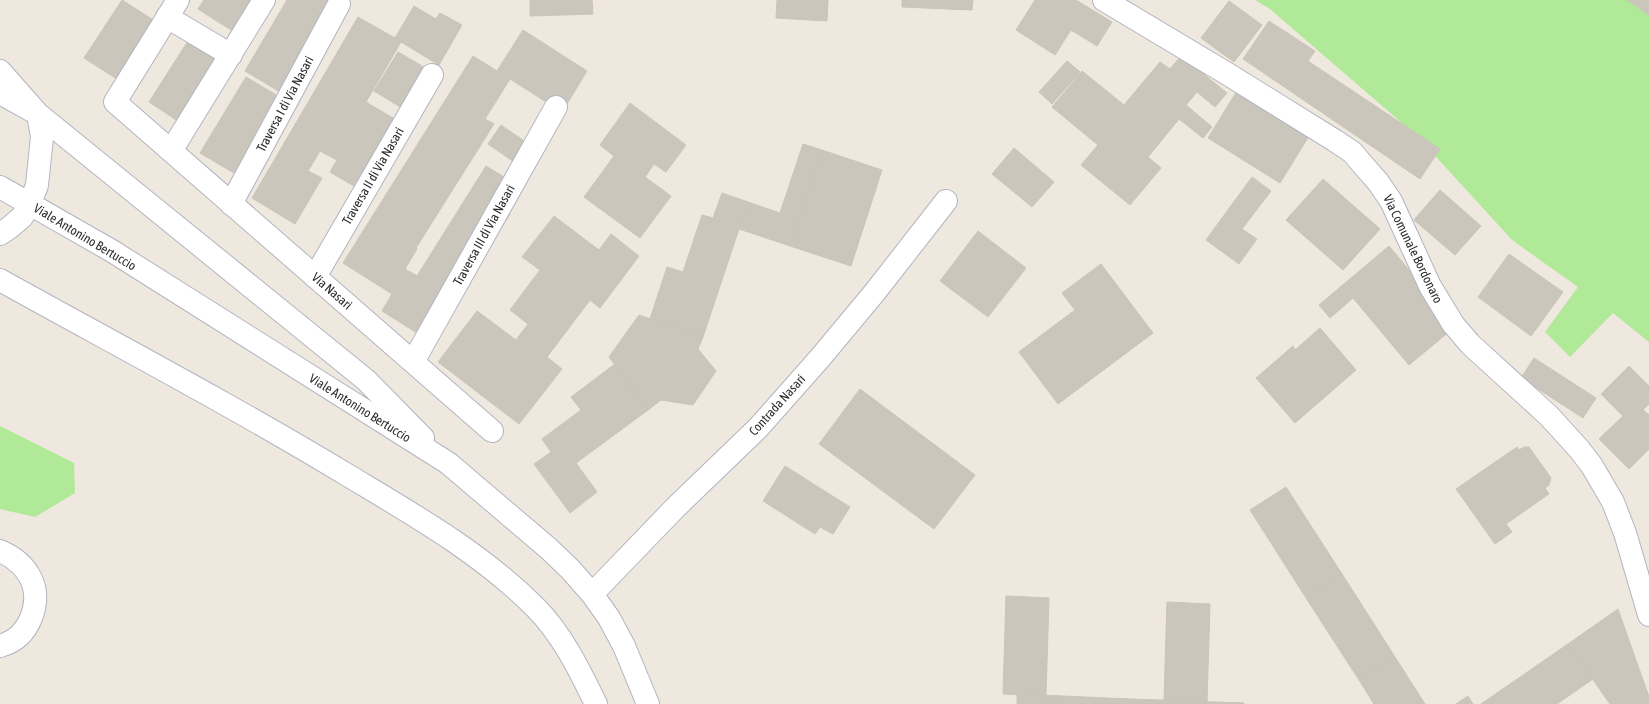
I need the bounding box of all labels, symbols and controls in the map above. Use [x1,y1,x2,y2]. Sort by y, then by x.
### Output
street label: Traversa I di Via Nasari [253,54,317,154]
street label: Traversa II di Via Nasari [339,125,407,227]
street label: Traversa III di Via Nasari [450,182,518,288]
street label: Via Comunale Bordonaro [1380,192,1446,306]
street label: Viale Antonino Bertuccio [31,200,139,274]
street label: Via Nasari [309,269,355,313]
street label: Viale Antonino Bertuccio [306,371,414,445]
street label: Contrada Nasari [746,371,808,439]

